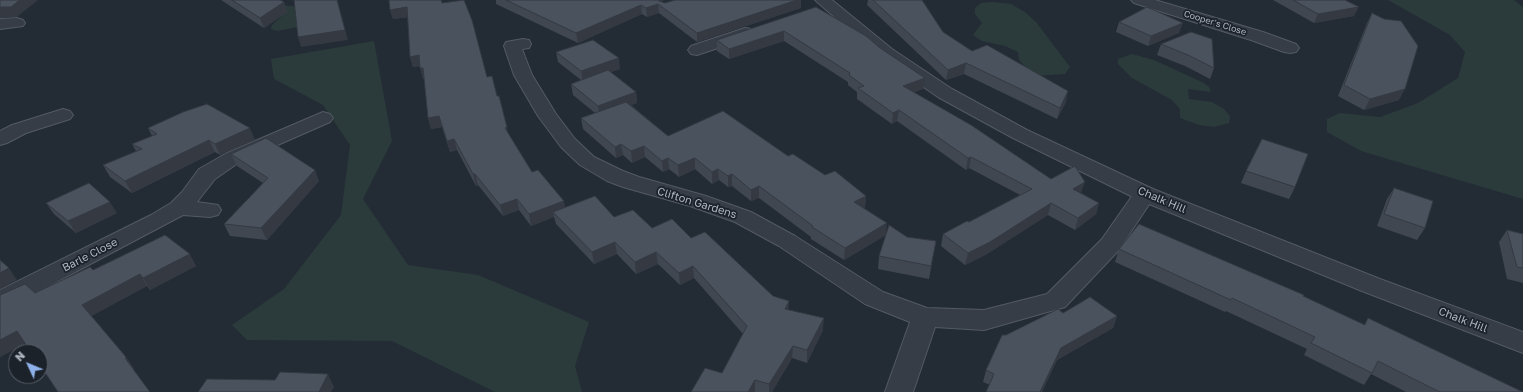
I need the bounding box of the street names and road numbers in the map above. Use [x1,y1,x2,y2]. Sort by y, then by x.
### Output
street label: Cooper's Close [1182,8,1248,38]
street label: Chalk Hill [1136,184,1188,216]
street label: Clifton Gardens [656,185,738,221]
street label: Barle Close [60,235,120,275]
street label: Chalk Hill [1437,305,1489,335]

